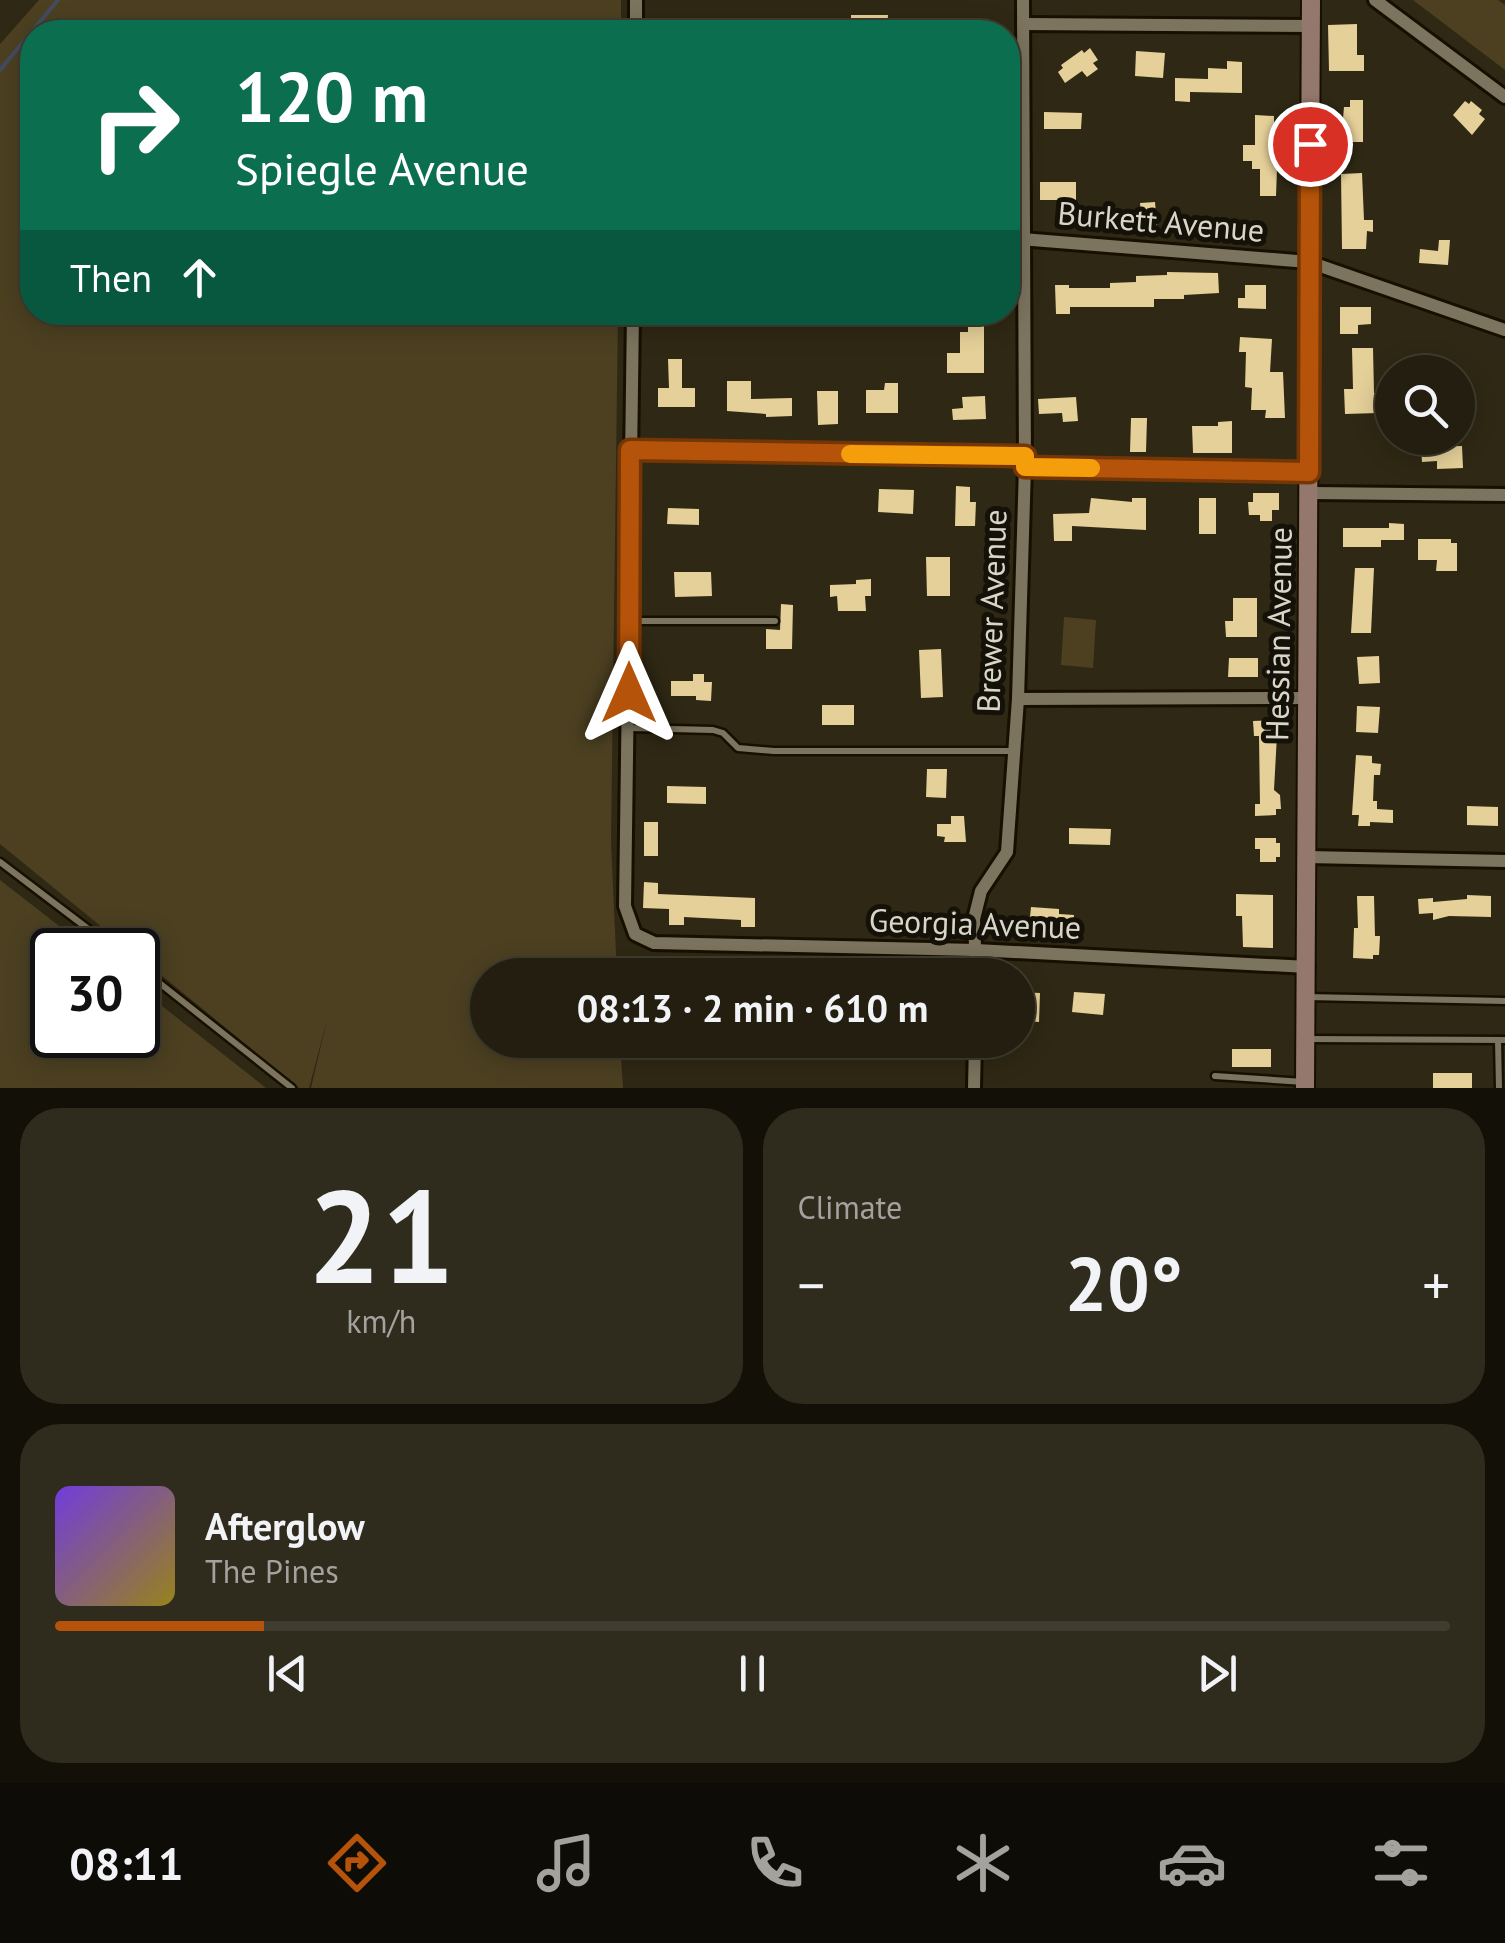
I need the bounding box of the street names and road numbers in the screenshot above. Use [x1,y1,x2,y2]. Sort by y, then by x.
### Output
street label: Burkett Avenue [1056,191,1266,251]
street label: Brewer Avenue [966,509,1016,713]
street label: Hessian Avenue [1255,527,1301,741]
street label: Georgia Avenue [868,898,1082,948]

